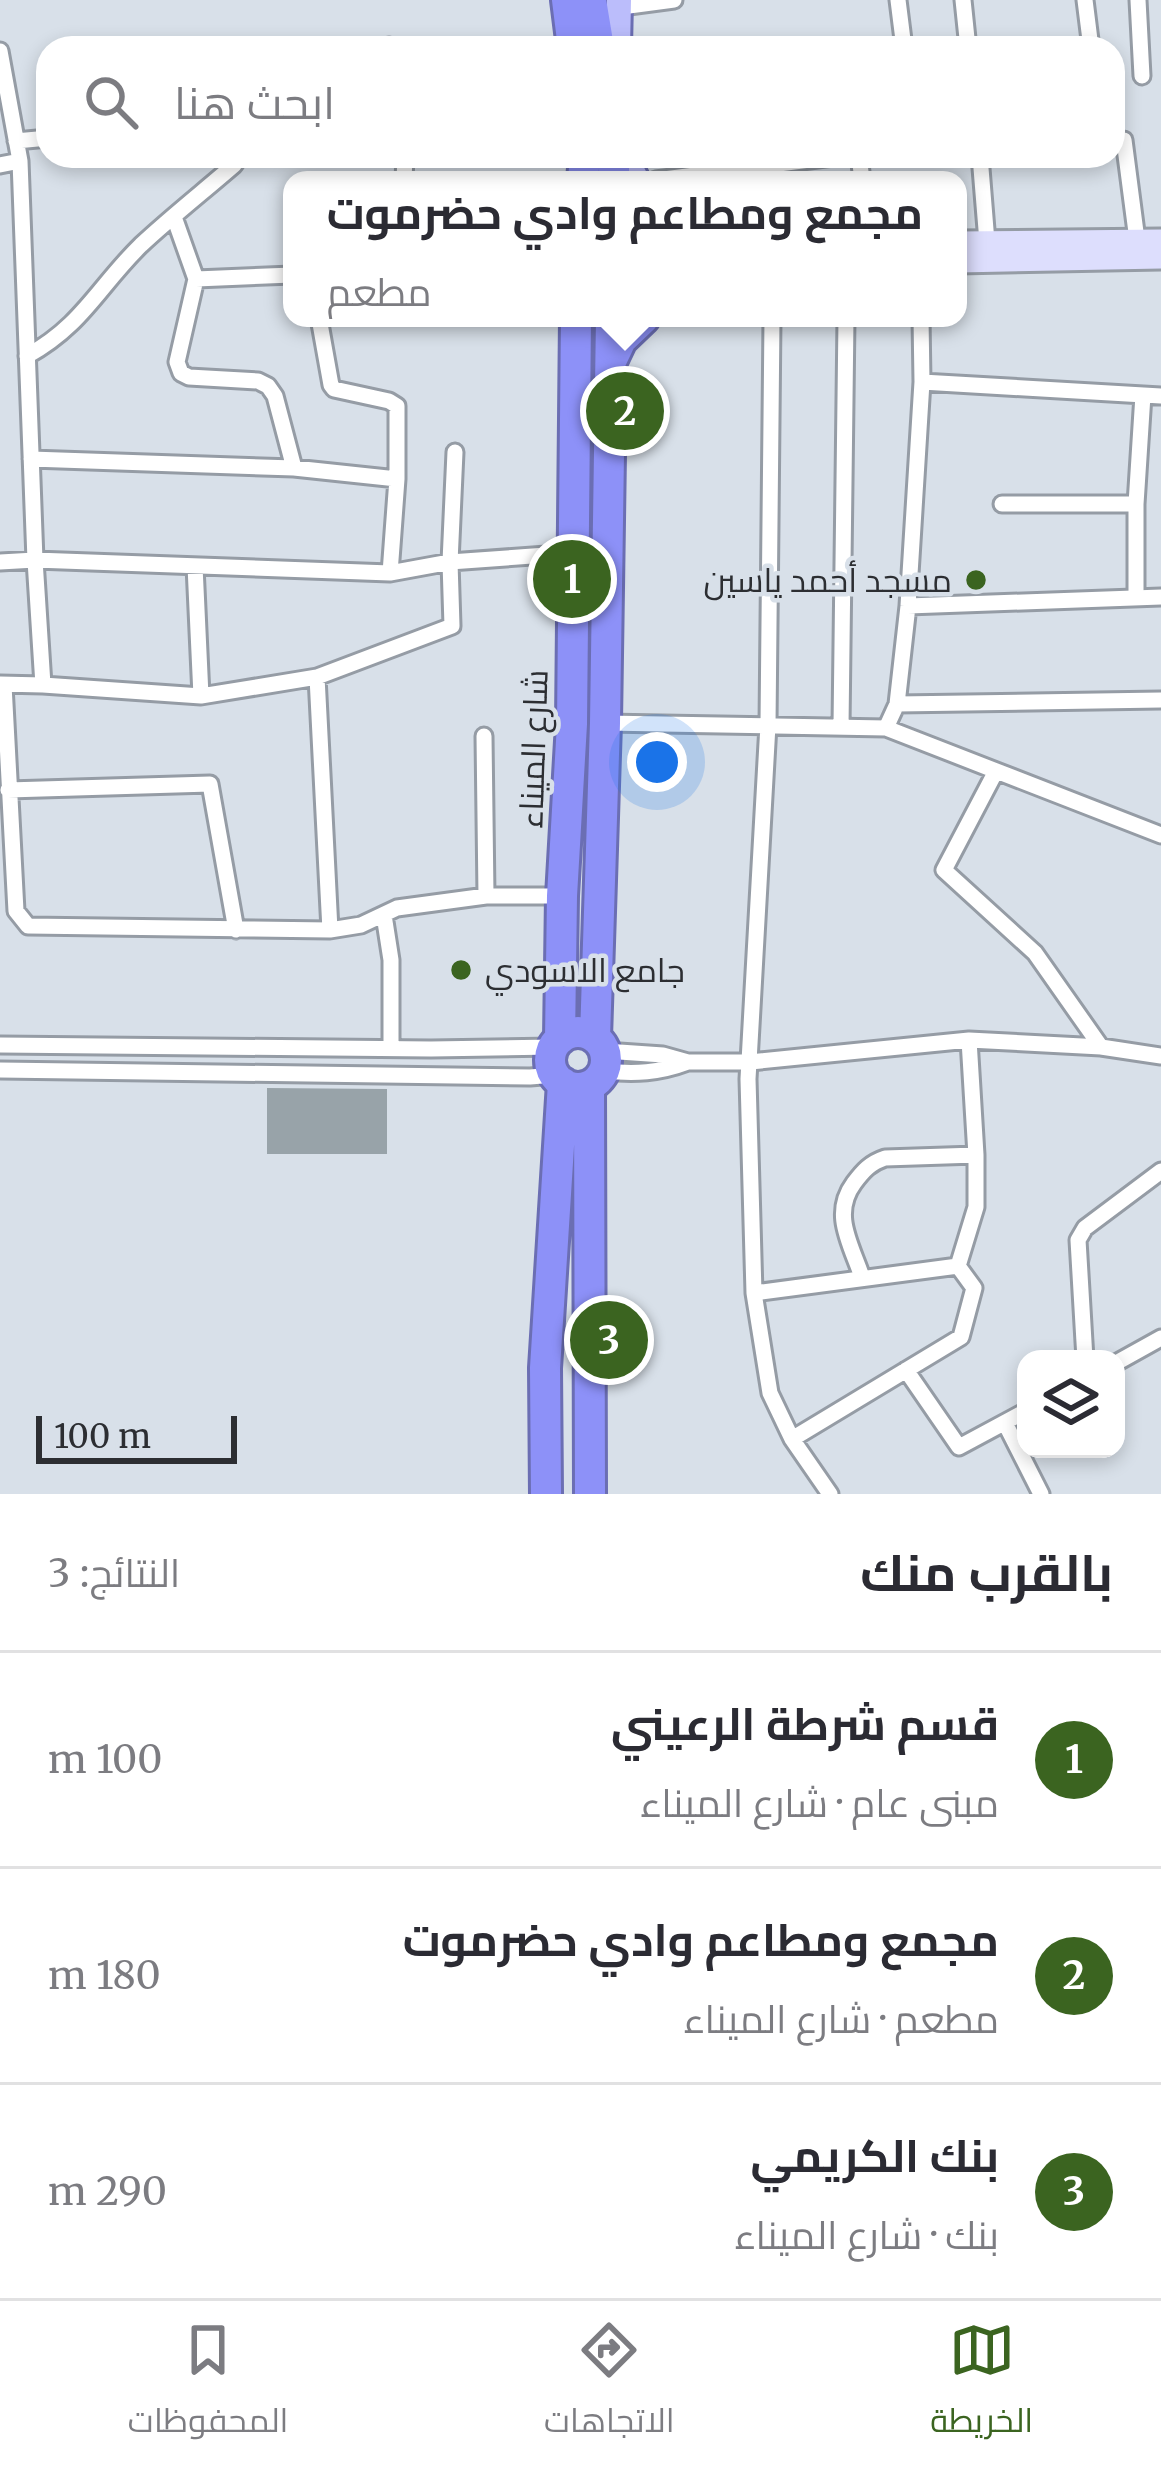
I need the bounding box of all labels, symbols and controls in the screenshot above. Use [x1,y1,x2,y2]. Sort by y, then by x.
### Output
search box [36,36,1125,168]
icon: search [78,69,144,135]
text: ابحث هنا [174,75,335,131]
popup [283,171,967,327]
text: مجمع ومطاعم وادي حضرموت [327,185,923,241]
text: مطعم [327,268,432,317]
pin: 2 [586,366,664,456]
pin: 1 [533,534,611,624]
place label: مسجد أحمد ياسين [704,560,952,601]
marker: مسجد أحمد ياسين [963,567,989,593]
street label: شارع الميناء [510,669,559,829]
your location [627,732,687,792]
place label: جامع الاسودي [485,950,685,996]
marker: جامع الاسودي [448,957,474,983]
pin: 3 [570,1295,648,1385]
map controls [1017,1350,1125,1458]
button: layers [1017,1350,1125,1458]
scale bar [36,1410,237,1463]
text: 100 m [54,1416,151,1457]
text: بالقرب منك [860,1541,1113,1605]
text: النتائج: 3 [48,1549,180,1598]
text: قسم شرطة الرعيني [611,1696,999,1752]
text: 100 m [48,1735,163,1784]
text: 1 [1065,1735,1083,1784]
text: مبنى عام · شارع الميناء [640,1779,999,1828]
text: مجمع ومطاعم وادي حضرموت [403,1912,999,1968]
text: 180 m [48,1951,161,2000]
text: 2 [1063,1951,1085,2000]
text: مطعم · شارع الميناء [683,1995,999,2044]
text: بنك الكريمي [750,2128,999,2184]
text: 290 m [48,2167,167,2216]
text: 3 [1063,2167,1085,2216]
text: بنك · شارع الميناء [734,2211,999,2260]
tab: المحفوظات [128,2317,288,2451]
tab: الاتجاهات [544,2317,675,2451]
tab: الخريطة [930,2317,1033,2451]

